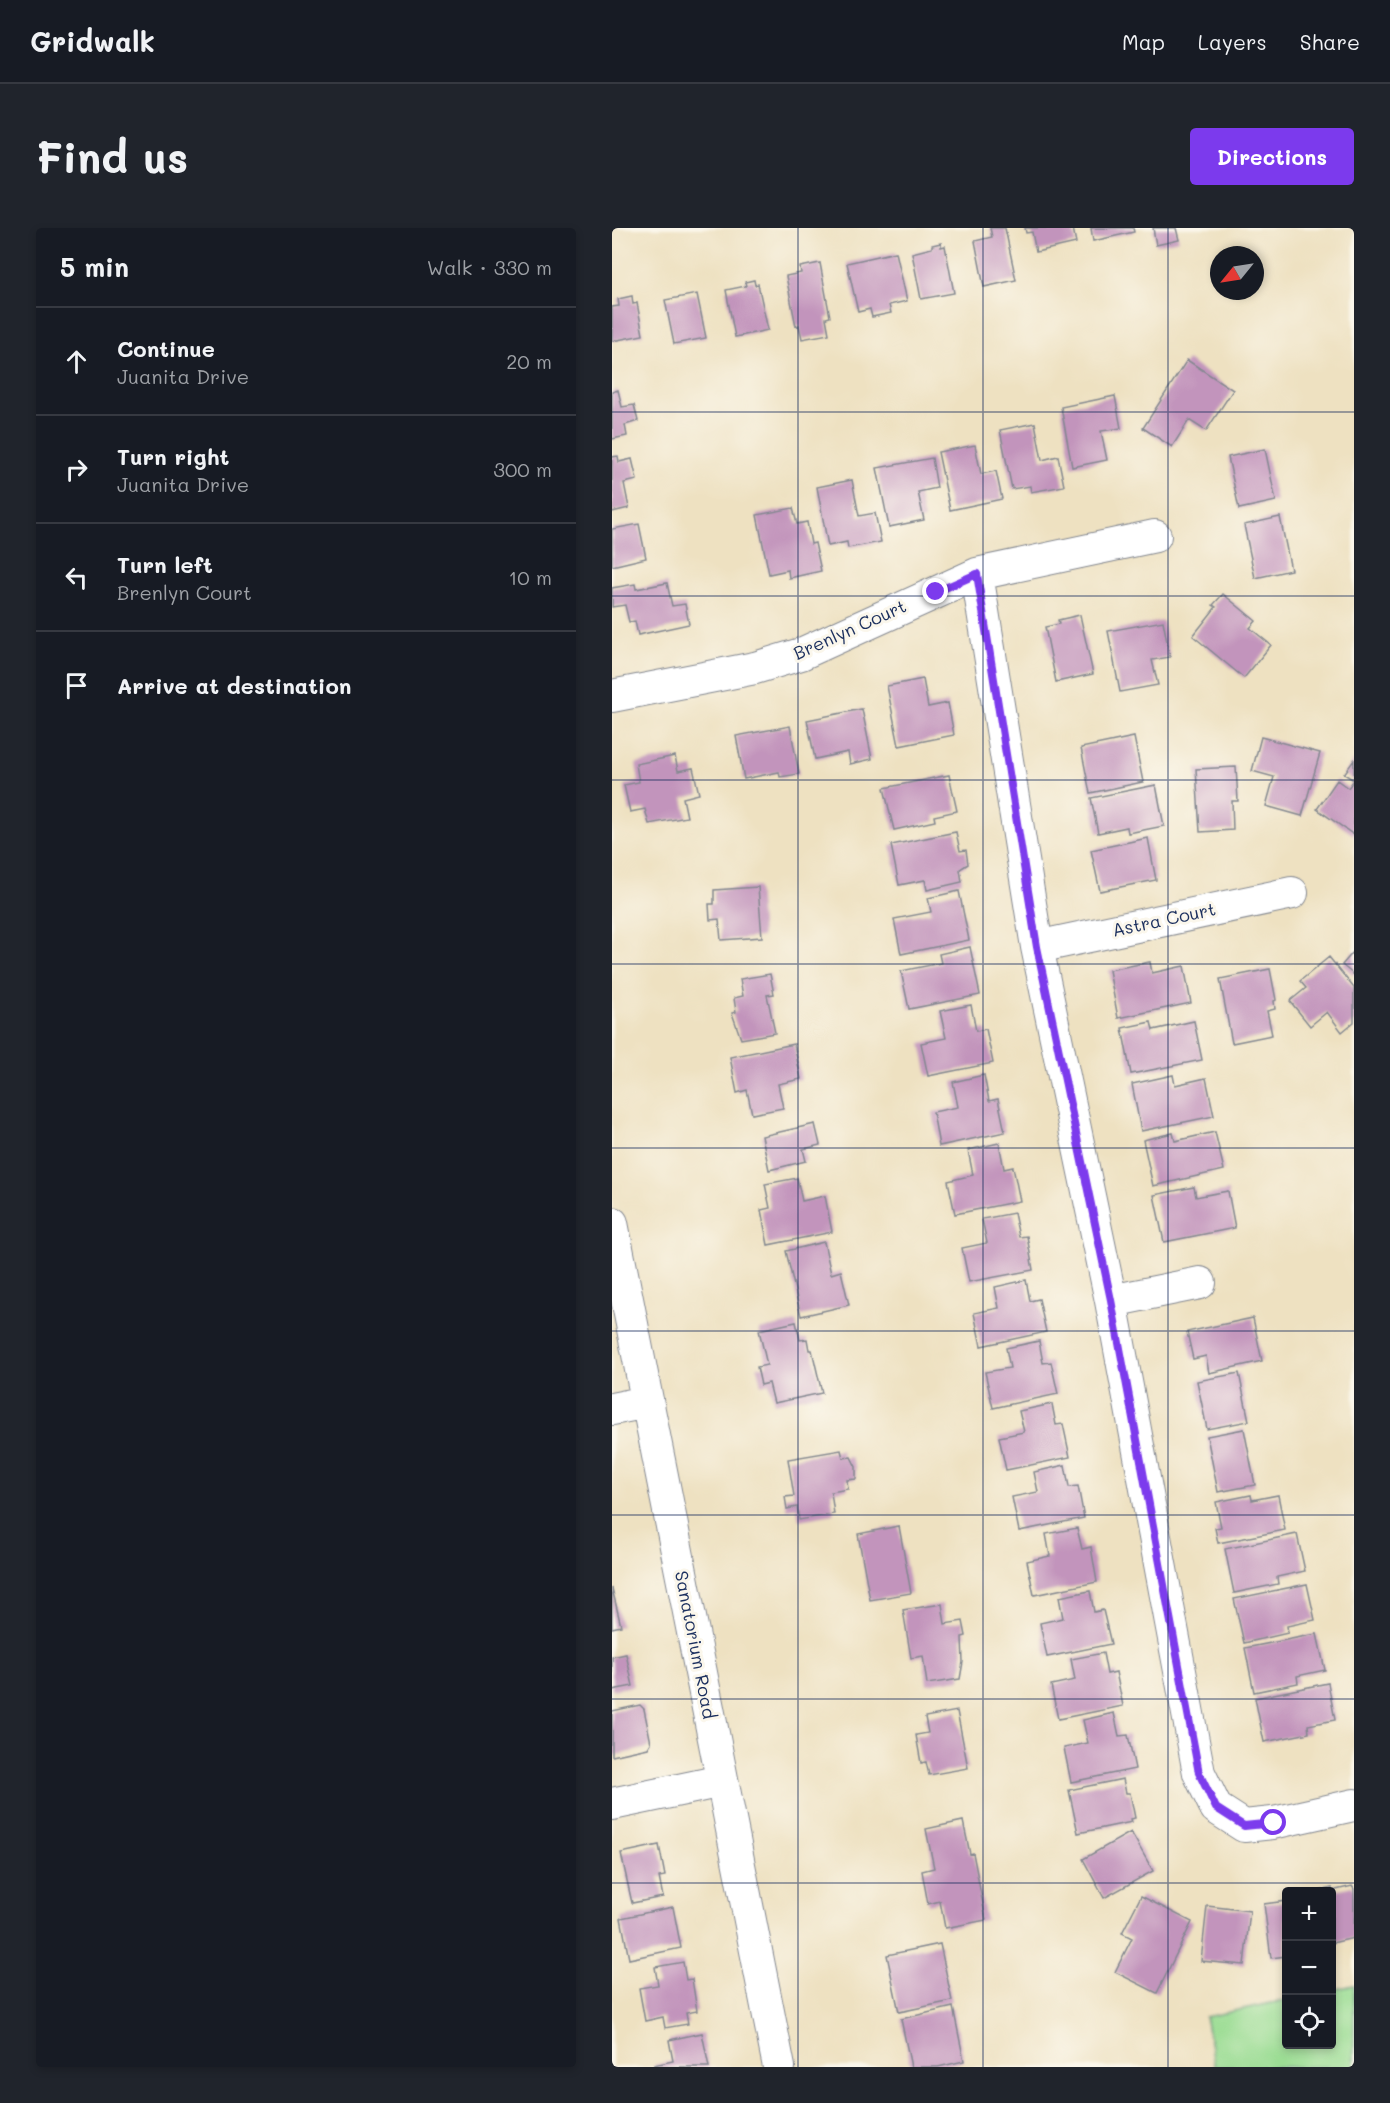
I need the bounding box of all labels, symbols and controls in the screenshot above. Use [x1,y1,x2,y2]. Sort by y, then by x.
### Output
text: Gridwalk [30,23,155,59]
text: Map [1122,28,1165,55]
text: Layers [1198,28,1267,55]
text: Share [1300,28,1360,55]
button: Directions [1190,128,1354,185]
text: Find us [36,129,188,184]
north arrow [1210,246,1264,300]
text: 5 min [60,250,129,284]
text: Walk · 330 m [427,254,552,280]
text: Continue [117,334,215,363]
icon: ahead [60,345,93,378]
text: 20 m [506,348,552,374]
text: Juanita Drive [117,363,249,389]
text: Turn right [117,442,229,471]
icon: right [60,453,93,486]
text: 300 m [493,456,552,482]
text: Juanita Drive [117,471,249,497]
text: Turn left [117,550,213,579]
icon: left [60,561,93,594]
text: 10 m [508,564,552,590]
route end [922,578,948,604]
text: Brenlyn Court [117,579,252,605]
street label: Brenlyn Court [789,593,910,665]
icon: arrive [60,669,93,702]
text: Arrive at destination [117,671,352,700]
street label: Astra Court [1110,896,1218,942]
street label: Sanatorium Road [670,1569,722,1721]
route start [1260,1809,1286,1835]
map controls [1282,1887,1336,2049]
button: + [1282,1887,1336,1941]
button: − [1282,1941,1336,1995]
button: locate [1282,1995,1336,2049]

